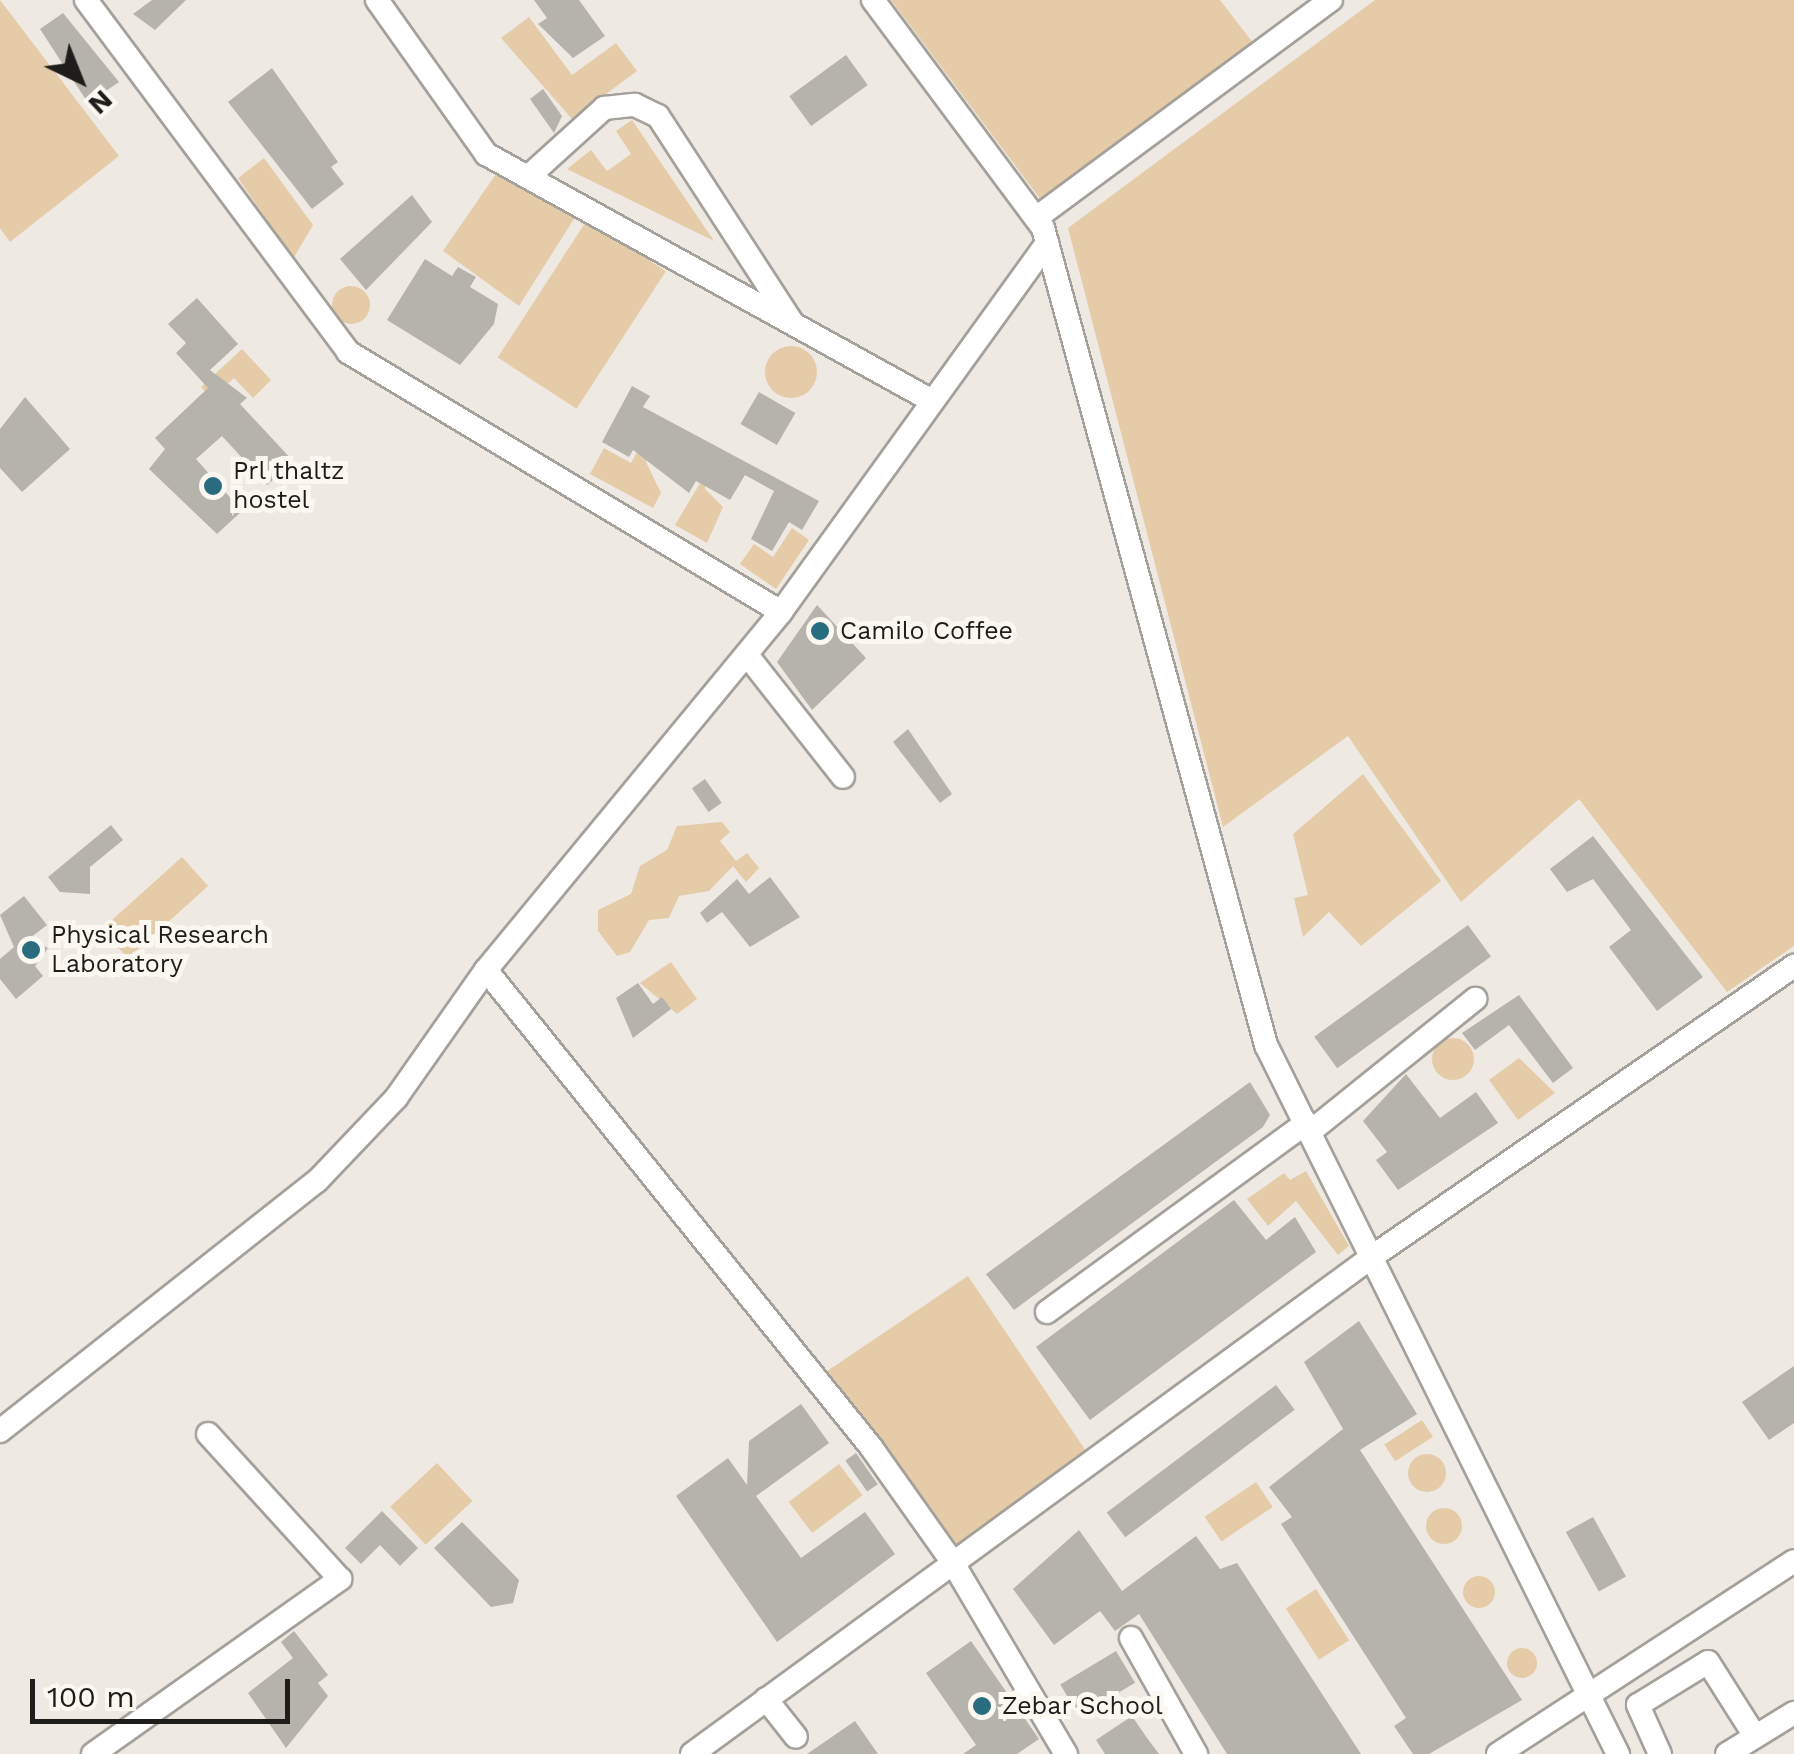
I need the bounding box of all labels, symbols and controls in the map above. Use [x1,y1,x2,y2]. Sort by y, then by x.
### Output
north arrow [30,30,130,130]
text: N [82,83,120,121]
place label: Prl thaltz hostel [233,457,346,516]
marker: Prl thaltz hostel [202,475,224,497]
place label: Camilo Coffee [840,616,1013,646]
marker: Camilo Coffee [809,620,831,642]
place label: Physical Research Laboratory [51,921,270,980]
marker: Physical Research Laboratory [20,939,42,961]
scale bar [35,1659,295,1721]
text: 100 m [47,1679,135,1714]
place label: Zebar School [1002,1691,1163,1721]
marker: Zebar School [971,1695,993,1717]

